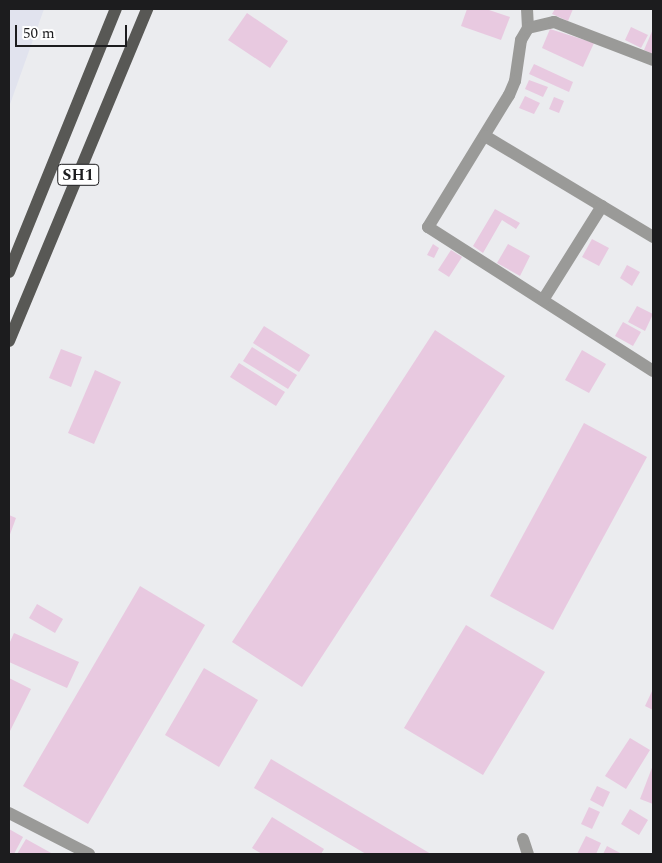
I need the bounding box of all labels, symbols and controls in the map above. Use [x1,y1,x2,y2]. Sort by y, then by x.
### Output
scale bar [18,15,130,47]
text: 50 m [23,22,55,45]
road number: SH1 [57,162,99,188]

